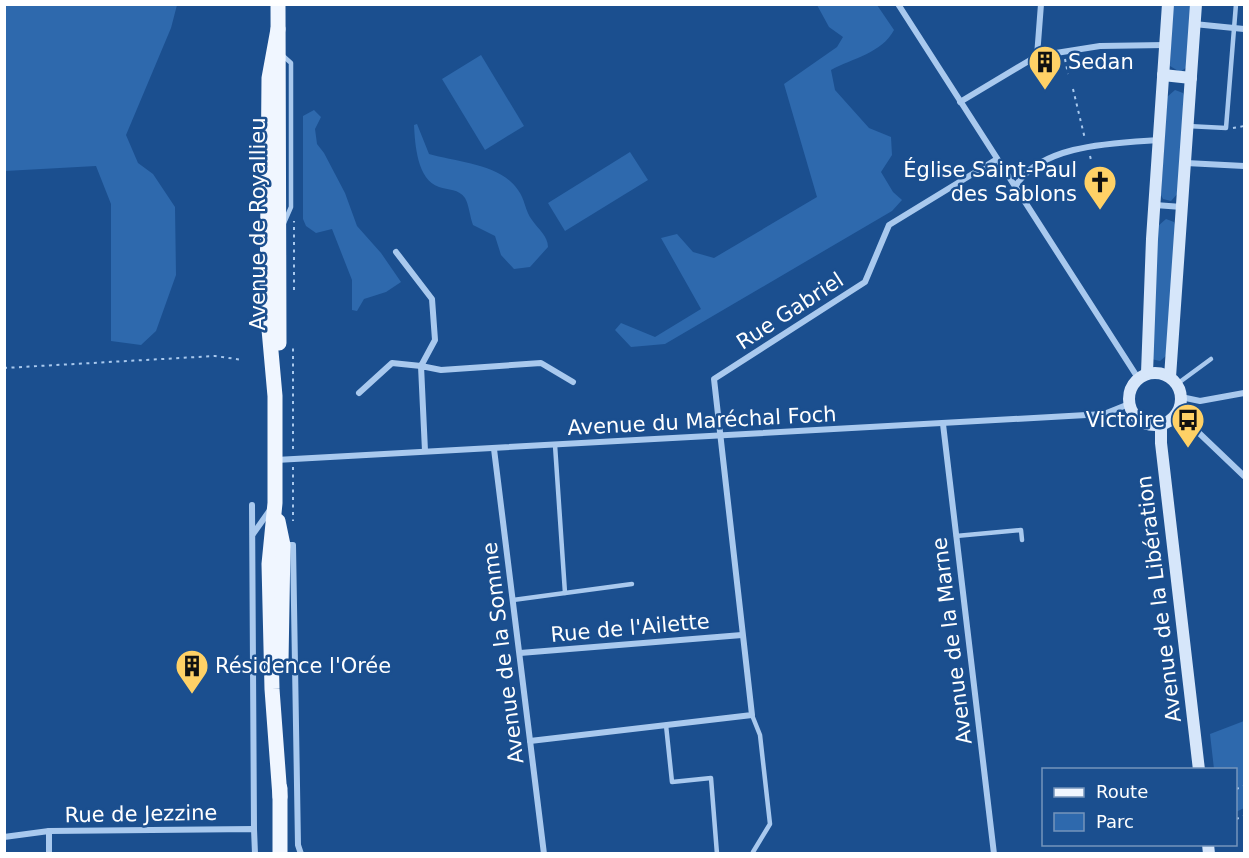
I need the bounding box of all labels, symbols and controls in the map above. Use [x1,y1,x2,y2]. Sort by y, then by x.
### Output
building icon: Sedan [1027,44,1063,91]
place label: Sedan [1068,50,1134,74]
street label: Avenue de Royallieu [246,117,270,331]
place label: Église Saint-Paul des Sablons [903,157,1077,206]
church icon: Église Saint-Paul des Sablons [1082,164,1118,211]
street label: Rue Gabriel [732,268,848,354]
street label: Avenue du Maréchal Foch [567,402,837,440]
bus stop icon: Victoire [1170,402,1206,449]
place label: Victoire [1086,408,1165,432]
street label: Avenue de la Libération [1132,474,1186,724]
street label: Avenue de la Marne [927,536,977,746]
street label: Avenue de la Somme [478,541,528,765]
street label: Rue de l'Ailette [550,609,710,647]
building icon: Résidence l'Orée [174,648,210,695]
place label: Résidence l'Orée [215,654,391,678]
legend [1042,768,1237,846]
text: Route [1096,781,1148,802]
street label: Rue de Jezzine [64,801,218,827]
text: Parc [1096,811,1134,832]

